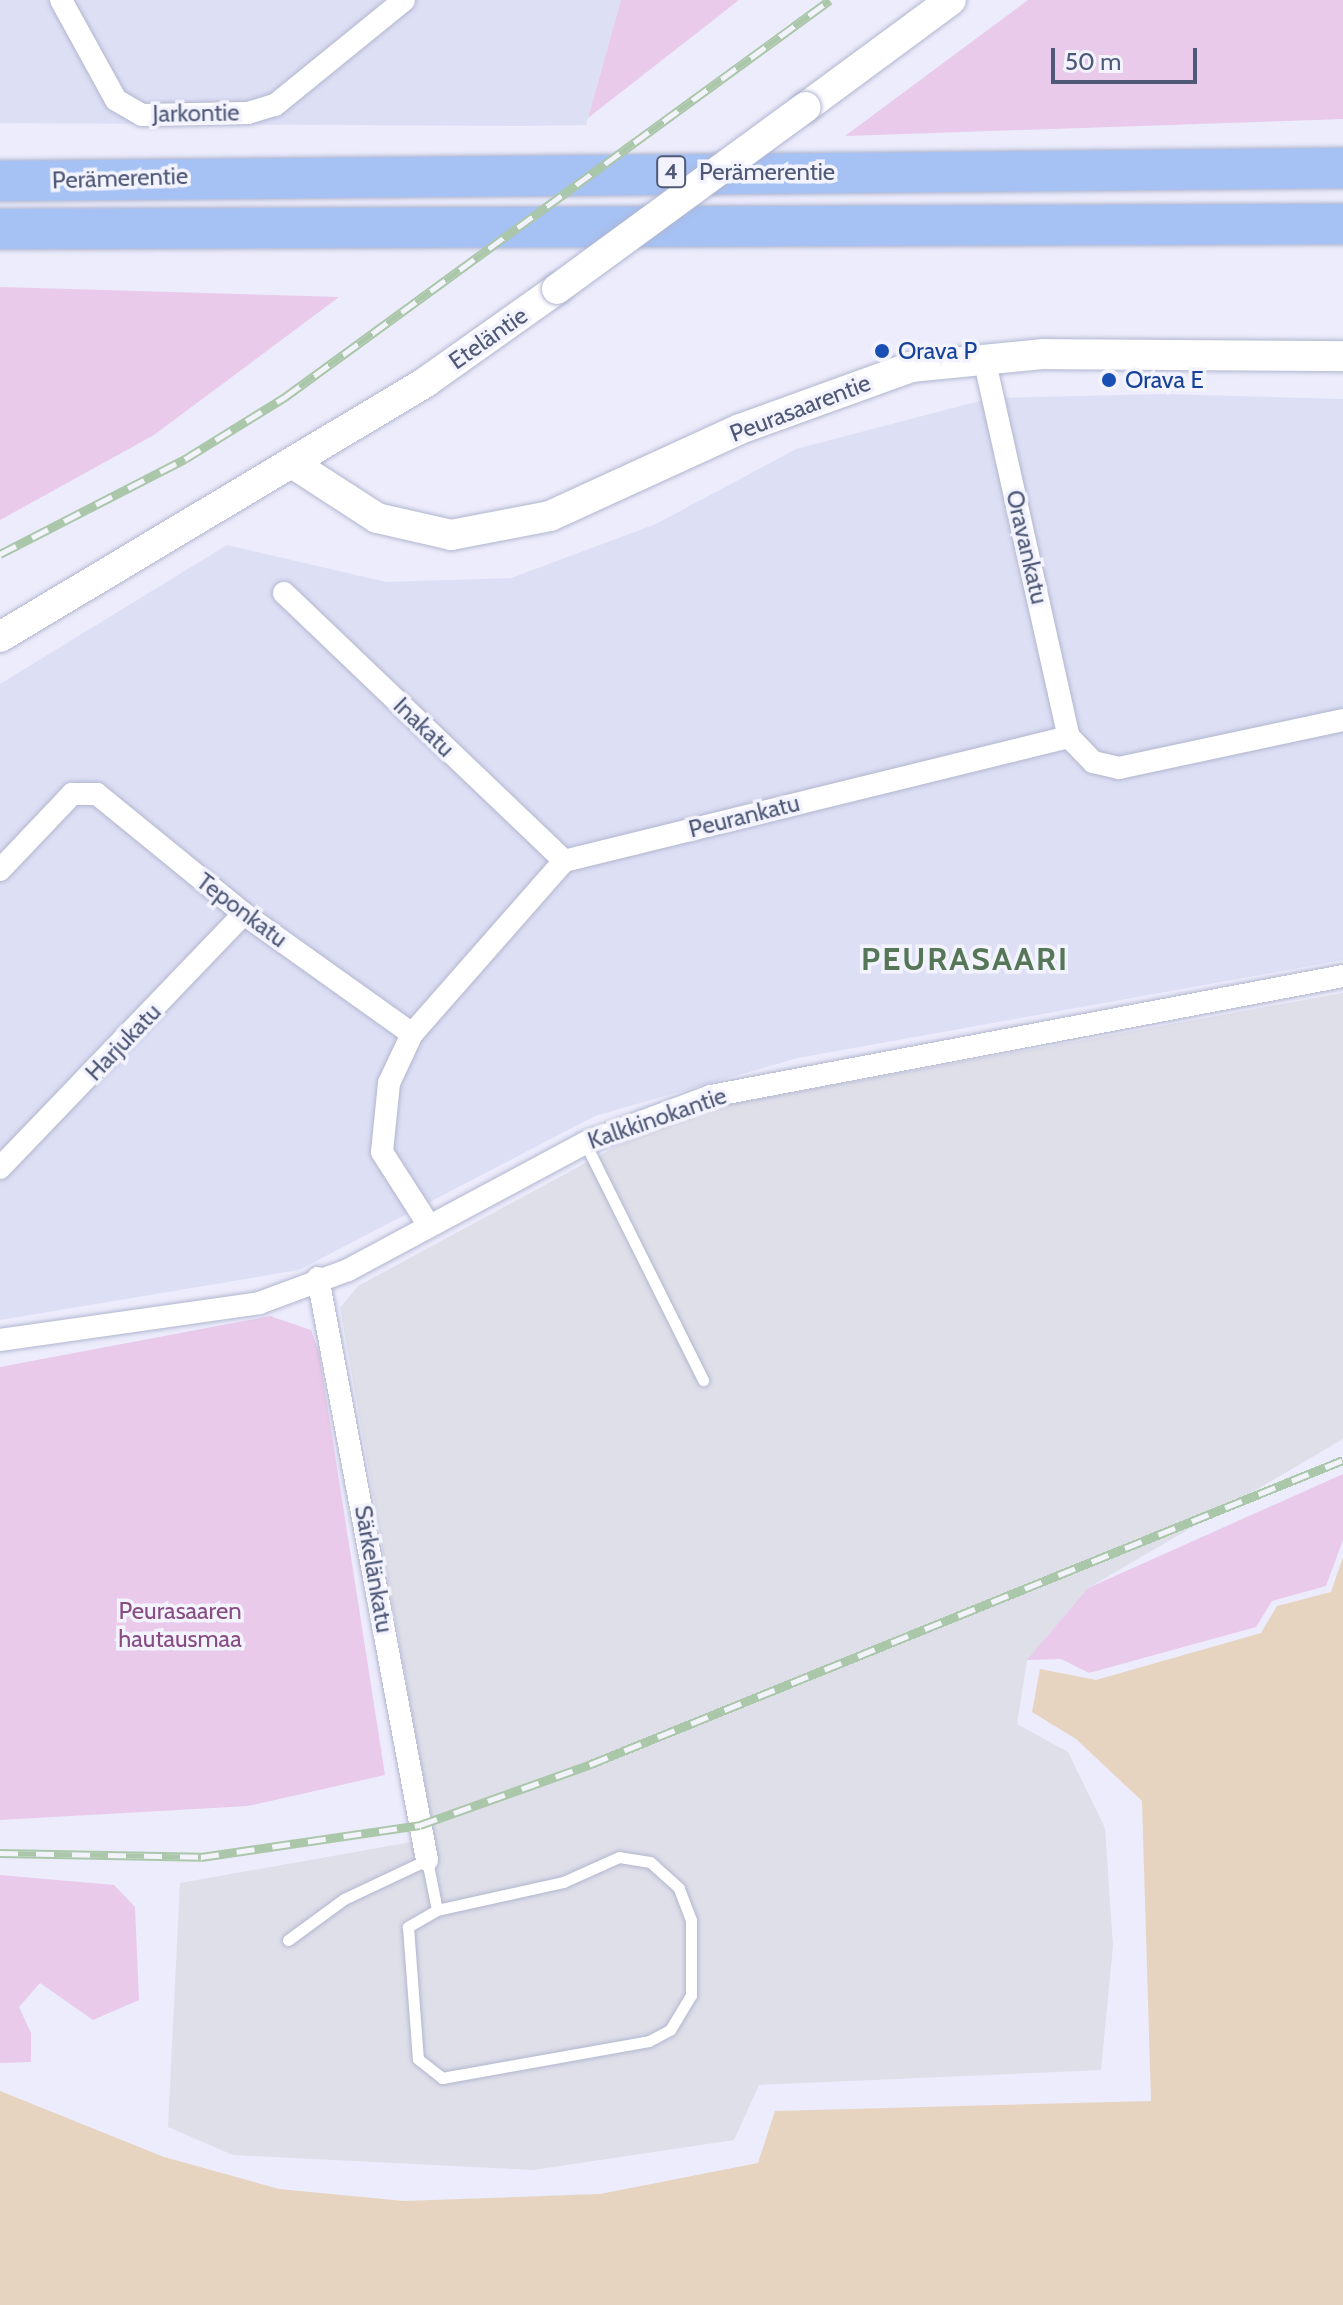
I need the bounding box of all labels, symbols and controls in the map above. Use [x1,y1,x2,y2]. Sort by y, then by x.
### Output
scale bar [1055,32,1201,82]
text: 50 m [1065,47,1121,76]
street label: Jarkontie [152,98,240,128]
road number: 4 [655,154,687,190]
street label: Perämerentie [699,158,835,186]
street label: Perämerentie [51,161,189,195]
street label: Eteläntie [443,301,533,375]
place label: Orava P [898,337,977,365]
marker: Orava P [873,342,891,360]
place label: Orava E [1125,366,1204,394]
street label: Peurasaarentie [726,368,874,448]
marker: Orava E [1100,371,1118,389]
street label: Oravankatu [1000,487,1054,607]
street label: Inakatu [388,691,460,763]
street label: Peurankatu [686,788,802,844]
street label: Teponkatu [191,867,293,953]
district label: PEURASAARI [861,940,1069,978]
street label: Harjukatu [79,997,167,1087]
street label: Kalkkinokantie [584,1081,730,1155]
street label: Särkelänkatu [349,1503,399,1635]
park label: Peurasaaren hautausmaa [118,1597,242,1653]

